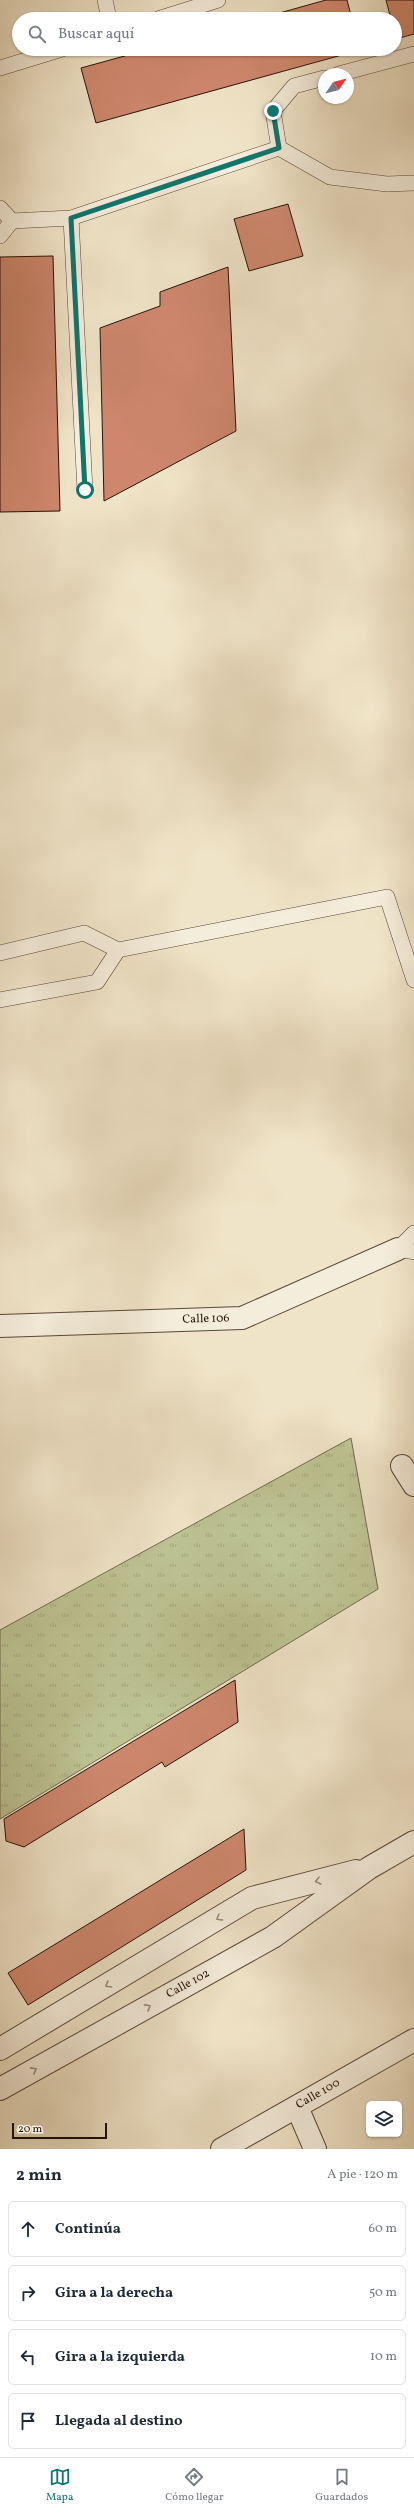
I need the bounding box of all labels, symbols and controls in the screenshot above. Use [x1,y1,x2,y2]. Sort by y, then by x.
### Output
search box [12,12,402,56]
icon: search [26,23,48,45]
text: Buscar aquí [58,24,134,45]
north arrow [318,68,354,104]
route end [264,102,282,120]
route start [76,481,94,499]
street label: Calle 106 [182,1310,230,1328]
one-way arrow [315,1876,322,1885]
one-way arrow [216,1913,223,1920]
street label: Calle 102 [163,1966,213,2002]
one-way arrow [105,1980,112,1987]
one-way arrow [144,2004,151,2011]
one-way arrow [30,2068,37,2075]
street label: Calle 100 [293,2075,343,2113]
map controls [366,2101,402,2137]
button: layers [366,2101,402,2137]
scale bar [12,2121,107,2140]
text: 20 m [18,2122,42,2137]
text: 2 min [16,2164,62,2187]
text: A pie · 120 m [327,2166,398,2184]
icon: ahead [17,2218,39,2240]
text: Continúa [55,2219,121,2240]
text: 60 m [369,2220,397,2238]
icon: right [17,2282,39,2304]
text: Gira a la derecha [55,2283,173,2304]
text: 50 m [369,2284,397,2302]
icon: left [17,2346,39,2368]
text: Gira a la izquierda [55,2347,185,2368]
text: 10 m [370,2348,397,2366]
icon: arrive [17,2410,39,2432]
text: Llegada al destino [55,2411,183,2432]
tab: Mapa [46,2466,73,2505]
tab: Cómo llegar [165,2466,224,2505]
tab: Guardados [315,2466,368,2505]

